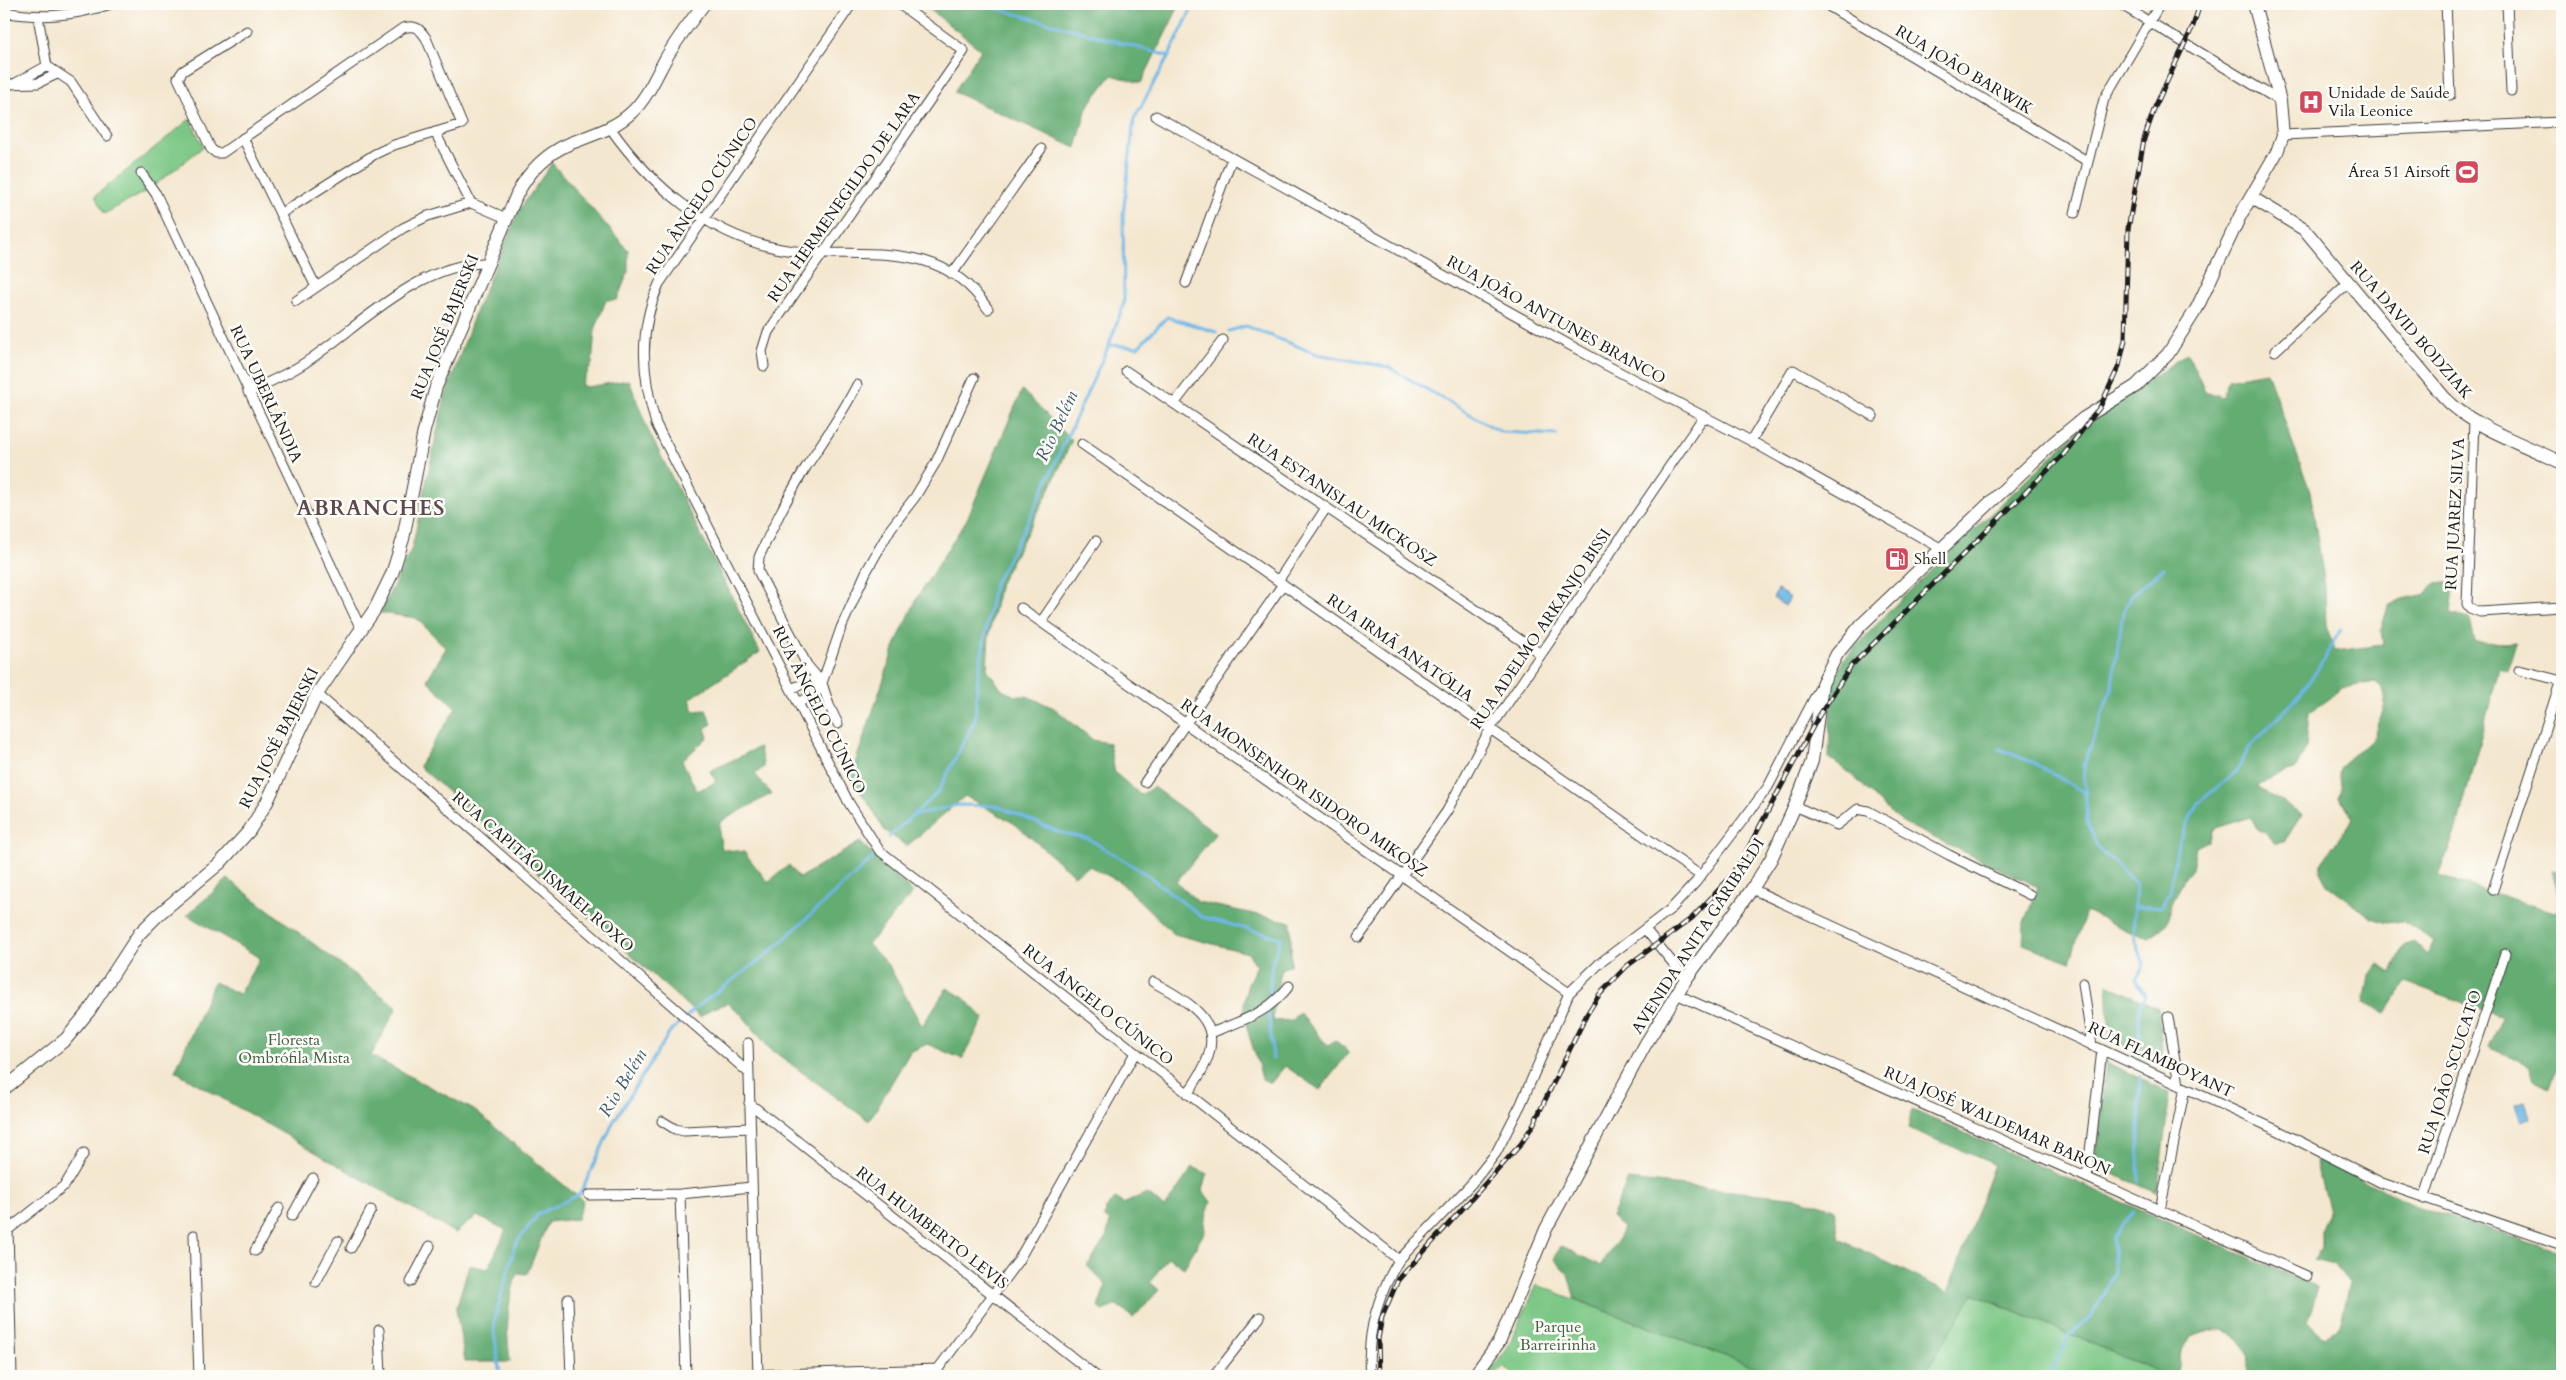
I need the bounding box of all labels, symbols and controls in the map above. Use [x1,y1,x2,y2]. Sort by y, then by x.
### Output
street label: RUA JOÃO BARWIK [1891,20,2037,120]
place label: Unidade de Saúde Vila Leonice [2328,82,2450,122]
street label: RUA HERMENEGILDO DE LARA [763,87,926,307]
hospital icon: Unidade de Saúde Vila Leonice [2298,89,2324,115]
street label: RUA ÂNGELO CÚNICO [641,113,763,279]
sports icon: Área 51 Airsoft [2454,159,2480,185]
place label: Área 51 Airsoft [2348,161,2450,183]
street label: RUA JOÃO ANTUNES BRANCO [1443,250,1669,390]
street label: RUA JOSÉ BAJERSKI [406,251,484,403]
street label: RUA DAVID BODZIAK [2345,256,2477,404]
street label: RUA UBERLÂNDIA [224,322,308,467]
water label: Rio Belém [1030,386,1084,465]
street label: RUA ESTANISLAU MICKOSZ [1243,428,1441,572]
street label: RUA JUAREZ SILVA [2440,437,2470,591]
district label: ABRANCHES [297,494,445,523]
street label: RUA ADELMO ARKANJO BISSI [1465,524,1617,734]
fuel station icon: Shell [1884,546,1910,572]
place label: Shell [1914,548,1946,570]
street label: RUA IRMÃ ANATÓLIA [1322,589,1478,707]
street label: RUA ÂNGELO CÚNICO [767,622,871,798]
street label: RUA JOSÉ BAJERSKI [234,664,324,812]
street label: RUA MONSENHOR ISIDORO MIKOSZ [1176,694,1432,882]
street label: RUA CAPITÃO ISMAEL ROXO [447,787,639,957]
street label: AVENIDA ANITA GARIBALDI [1626,834,1770,1038]
street label: RUA ÂNGELO CÚNICO [1018,939,1178,1071]
street label: RUA JOÃO SCUCATO [2413,987,2487,1157]
street label: RUA FLAMBOYANT [2085,1017,2238,1104]
park label: Floresta Ombrófila Mista [238,1029,350,1069]
water label: Rio Belém [593,1044,653,1122]
street label: RUA JOSÉ WALDEMAR BARON [1880,1061,2114,1181]
street label: RUA HUMBERTO LEVIS [851,1162,1013,1294]
park label: Parque Barreirinha [1520,1316,1596,1356]

